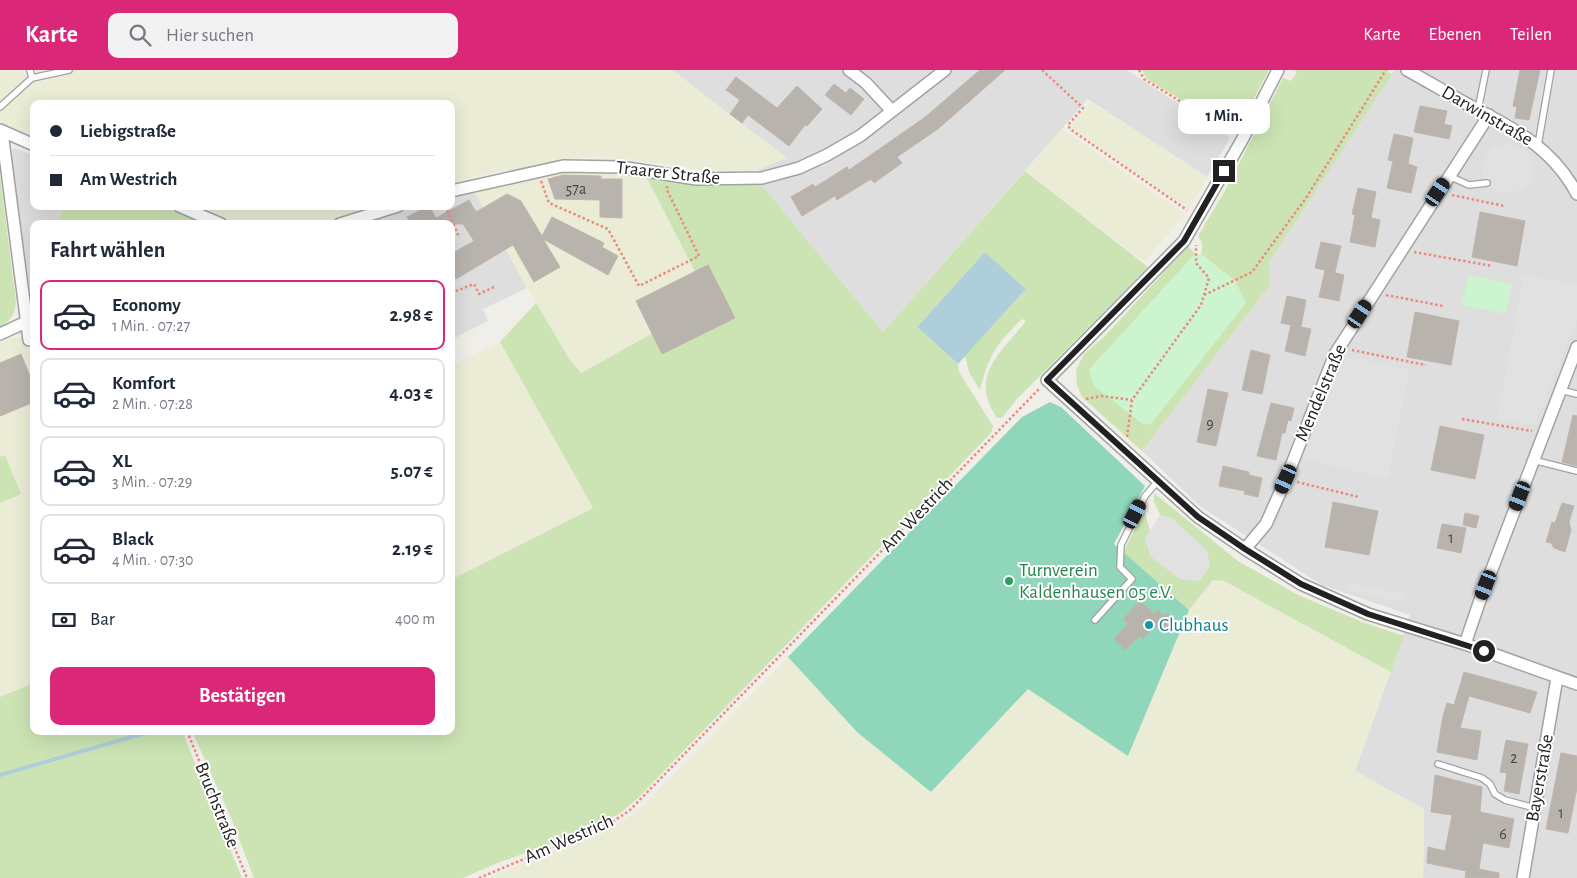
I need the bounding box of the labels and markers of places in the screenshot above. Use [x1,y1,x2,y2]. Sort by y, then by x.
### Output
place label: Turnverein Kaldenhausen 05 e.V. [1019,561,1173,602]
marker: Turnverein Kaldenhausen 05 e.V. [1003,575,1015,587]
place label: Clubhaus [1159,616,1228,635]
marker: Clubhaus [1143,619,1155,631]

